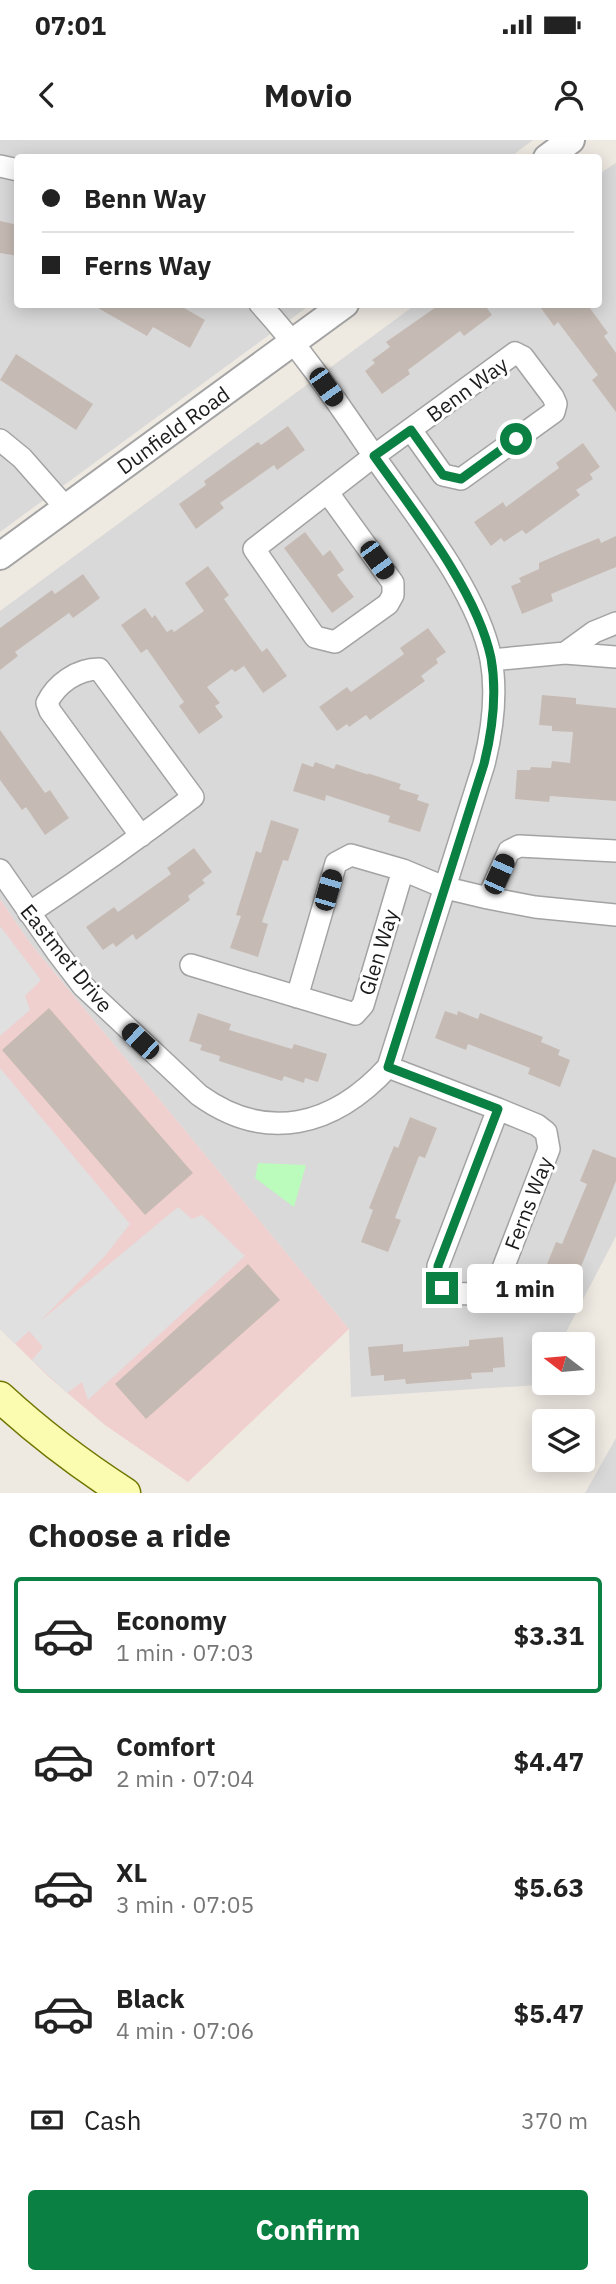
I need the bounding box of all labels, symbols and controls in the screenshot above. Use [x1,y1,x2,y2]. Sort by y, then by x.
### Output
text: 07:01 [35,8,106,42]
text: Movio [264,74,352,116]
icon: back [28,76,66,114]
icon: person [550,76,588,114]
text: Benn Way [84,181,206,215]
text: Ferns Way [84,248,211,282]
street label: Benn Way [421,350,514,428]
car [306,364,347,410]
street label: Dunfield Road [111,380,235,480]
route start [500,423,532,455]
car [357,537,398,583]
car [481,851,518,897]
car [313,867,344,913]
street label: Eastmet Drive [15,898,119,1018]
street label: Glen Way [352,905,405,999]
car [118,1019,163,1063]
street label: Ferns Way [497,1152,559,1254]
callout: 1 min [466,1264,582,1312]
route end [426,1272,458,1304]
text: 1 min [495,1273,555,1303]
north arrow [532,1332,595,1395]
map controls [532,1332,595,1472]
button: layers [532,1409,595,1472]
text: Choose a ride [28,1514,231,1556]
text: Economy [116,1603,227,1637]
icon: car [32,1604,95,1667]
text: $3.31 [514,1618,584,1652]
text: 1 min · 07:03 [116,1637,254,1667]
text: Comfort [116,1729,215,1763]
icon: car [32,1730,95,1793]
text: $4.47 [514,1744,584,1778]
text: 2 min · 07:04 [116,1763,254,1793]
text: XL [116,1855,147,1889]
icon: car [32,1856,95,1919]
text: $5.63 [514,1870,584,1904]
text: 3 min · 07:05 [116,1889,254,1919]
text: Black [116,1981,184,2015]
icon: car [32,1982,95,2045]
text: $5.47 [514,1996,584,2030]
text: 4 min · 07:06 [116,2015,254,2045]
icon: cash [28,2101,66,2139]
text: Cash [84,2103,141,2137]
text: 370 m [521,2105,588,2135]
button: Confirm [28,2190,588,2270]

